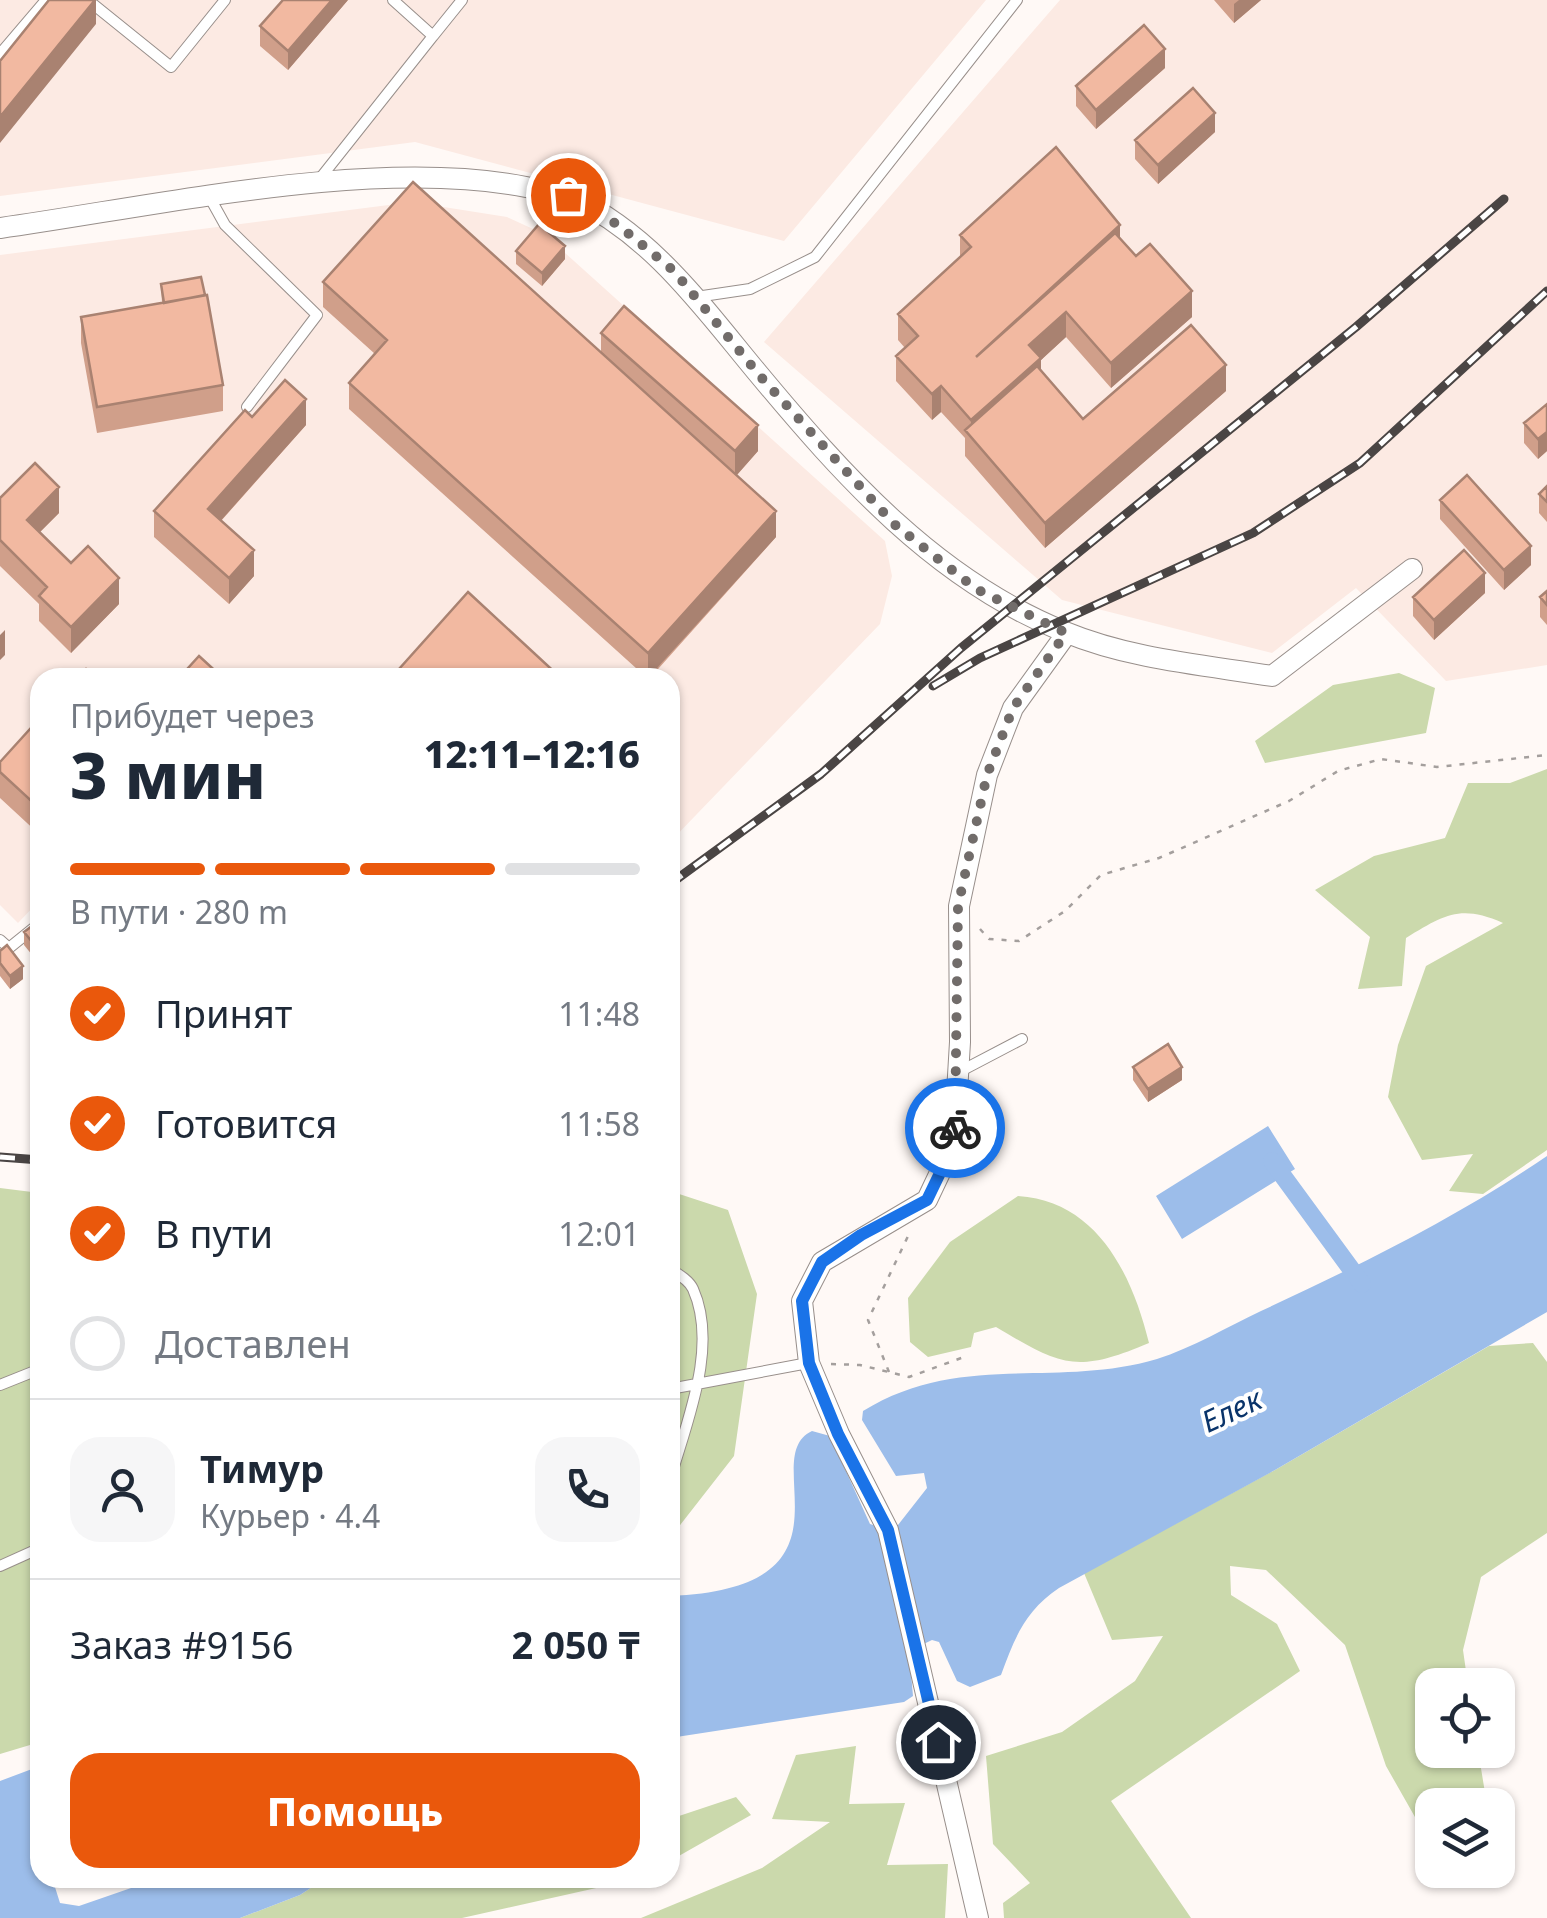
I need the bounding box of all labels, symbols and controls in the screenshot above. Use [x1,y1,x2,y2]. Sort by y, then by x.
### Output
pin [526,153,611,238]
icon: bag [541,168,596,223]
text: Прибудет через [70,694,315,737]
text: 12:11–12:16 [424,727,640,779]
text: 3 мин [70,730,266,818]
text: В пути · 280 m [70,890,288,933]
icon: check [70,986,125,1041]
text: Принят [155,987,292,1039]
text: 11:48 [558,992,640,1035]
courier [905,1078,1005,1178]
icon: check [70,1096,125,1151]
text: Готовится [155,1097,337,1149]
icon: bike [928,1101,983,1156]
text: 11:58 [558,1102,640,1145]
icon: check [70,1206,125,1261]
text: В пути [155,1207,273,1259]
text: 12:01 [558,1212,640,1255]
text: Доставлен [155,1317,351,1369]
water label: Елек [1195,1377,1270,1441]
button: person [70,1437,175,1542]
button: phone [535,1437,640,1542]
text: Тимур [200,1442,324,1494]
text: Курьер · 4.4 [200,1494,380,1537]
text: Заказ #9156 [70,1618,294,1670]
text: 2 050 ₸ [512,1618,640,1670]
map controls [1415,1668,1515,1888]
button: locate [1415,1668,1515,1768]
pin [896,1700,981,1785]
icon: home [911,1715,966,1770]
button: Помощь [70,1753,640,1868]
button: layers [1415,1788,1515,1888]

